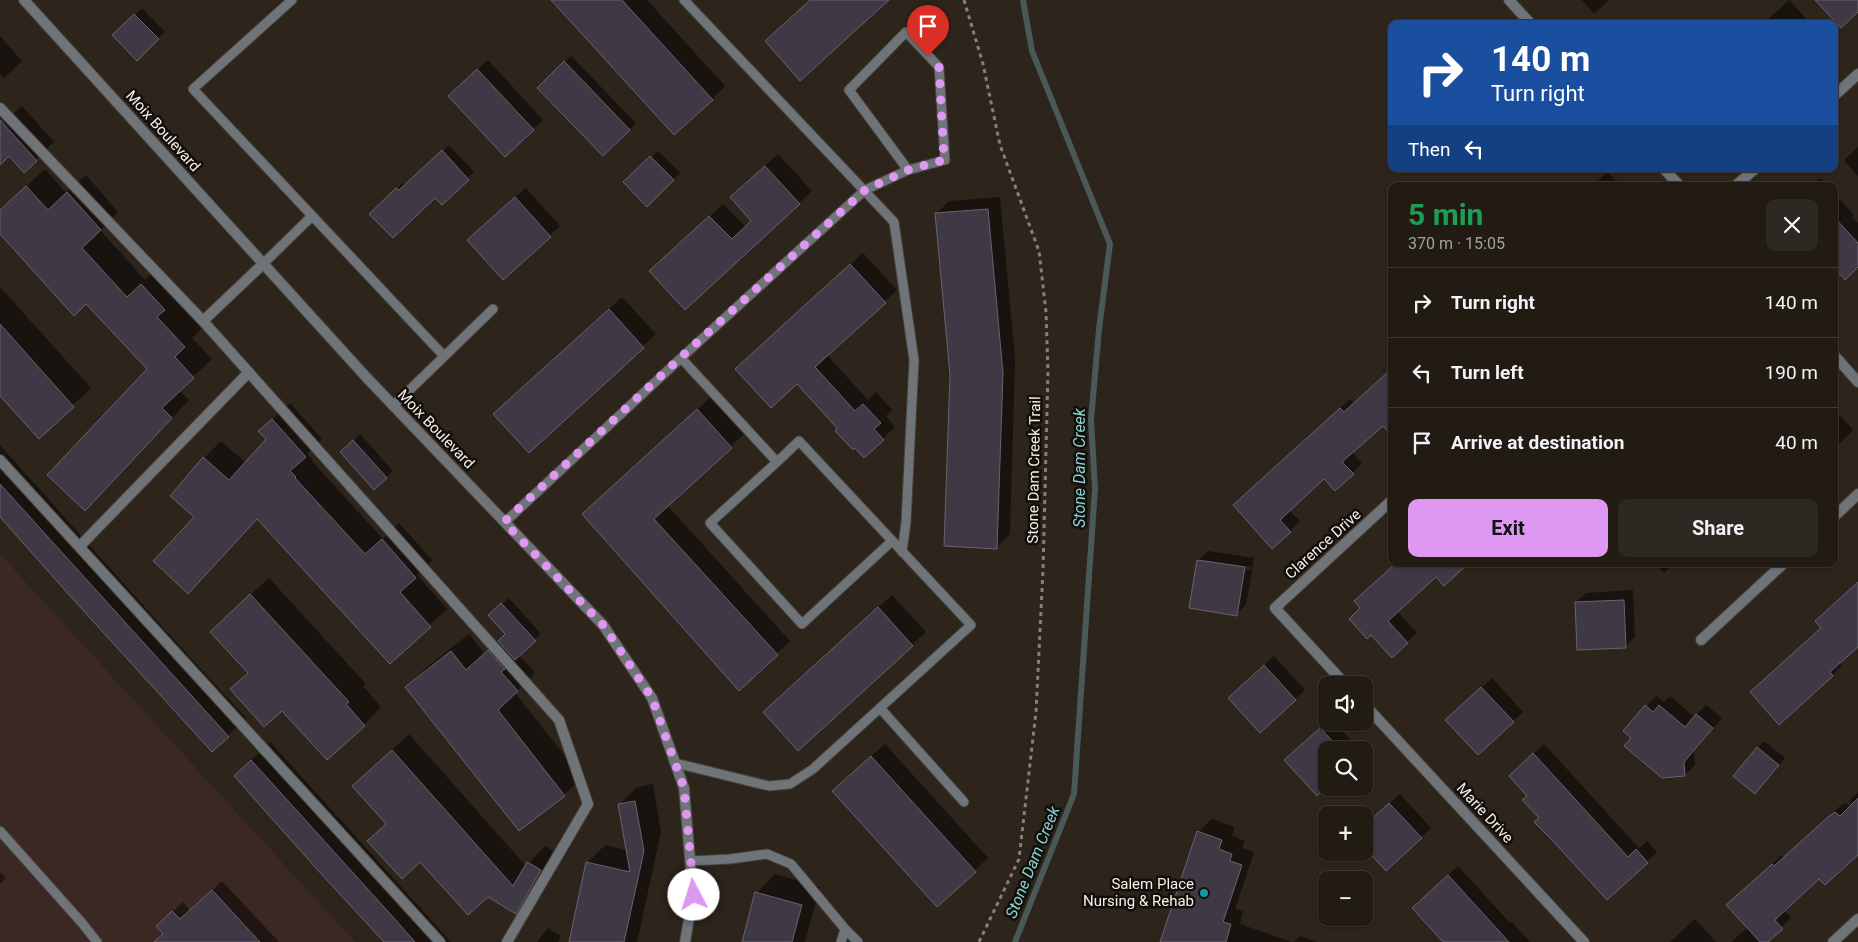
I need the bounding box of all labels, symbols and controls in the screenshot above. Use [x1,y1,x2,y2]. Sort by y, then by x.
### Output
pin [907,5,949,56]
icon: arrive [914,12,942,40]
text: 140 m [1491,39,1590,80]
icon: right [1408,40,1473,105]
text: Turn right [1491,81,1585,106]
street label: Moix Boulevard [122,87,204,175]
icon: left [1460,135,1488,163]
text: Then [1408,138,1450,161]
text: 5 min [1408,197,1483,232]
button: close [1766,199,1818,251]
text: 370 m · 15:05 [1408,234,1505,253]
icon: right [1408,289,1436,317]
text: Turn right [1451,291,1535,314]
text: 140 m [1765,291,1818,314]
icon: left [1408,359,1436,387]
text: Turn left [1451,361,1524,384]
text: 190 m [1765,361,1818,384]
street label: Moix Boulevard [394,386,478,472]
street label: Stone Dam Creek Trail [1024,396,1044,544]
water label: Stone Dam Creek [1070,407,1089,528]
icon: arrive [1408,429,1436,457]
text: Arrive at destination [1451,431,1624,454]
text: 40 m [1775,431,1818,454]
button: Exit [1408,499,1608,557]
button: Share [1618,499,1818,557]
street label: Clarence Drive [1281,505,1365,583]
map controls [1318,676,1373,926]
button: sound [1318,676,1373,731]
button: search [1318,741,1373,796]
street label: Marie Drive [1453,779,1517,847]
water label: Stone Dam Creek [1001,802,1064,921]
button: + [1318,806,1373,861]
position arrow [667,868,719,920]
button: − [1318,871,1373,926]
place label: Salem Place Nursing & Rehab [1083,875,1194,910]
marker: Salem Place Nursing & Rehab [1198,887,1210,899]

